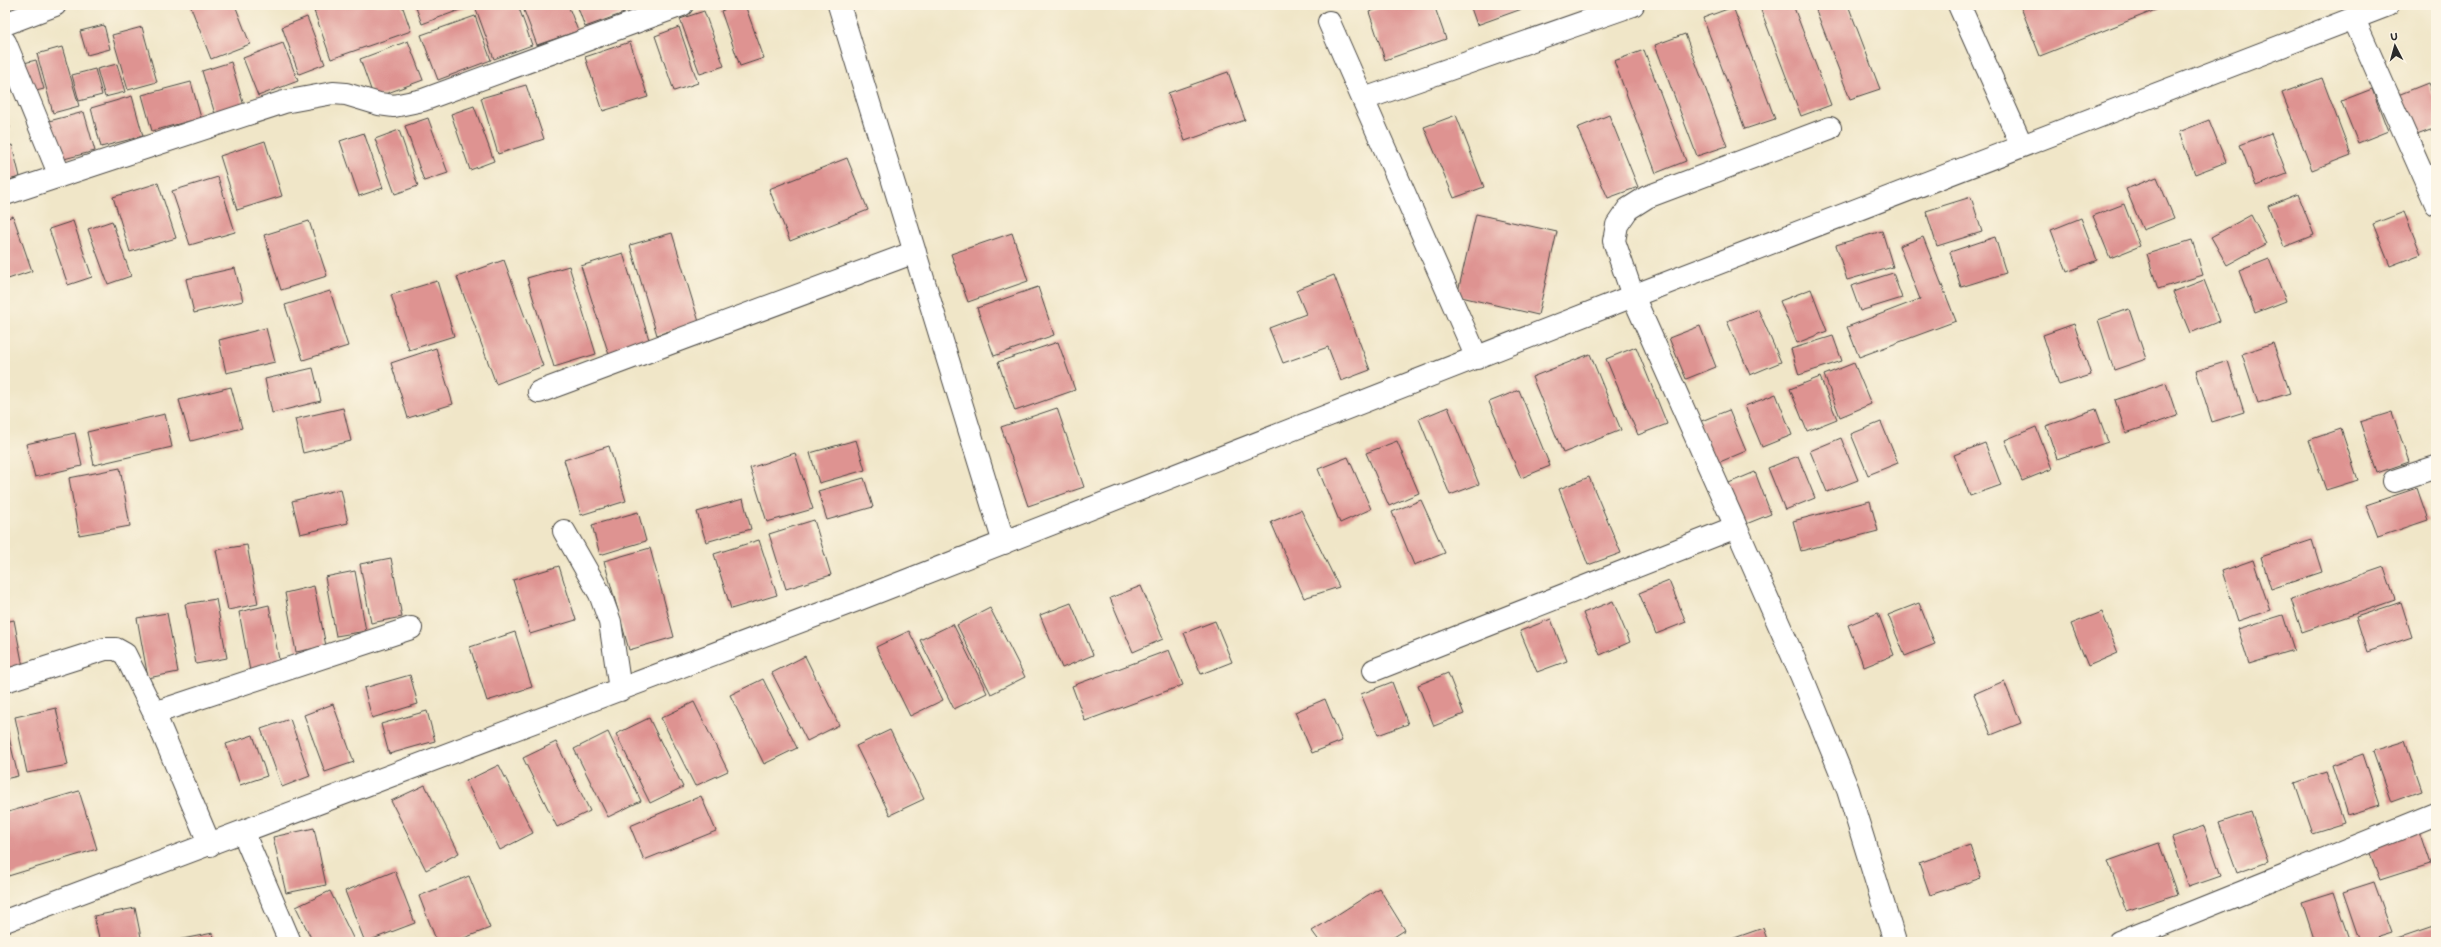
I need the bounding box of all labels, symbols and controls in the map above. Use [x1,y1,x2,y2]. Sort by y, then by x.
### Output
north arrow [2375,26,2415,66]
text: U [2390,30,2398,43]

